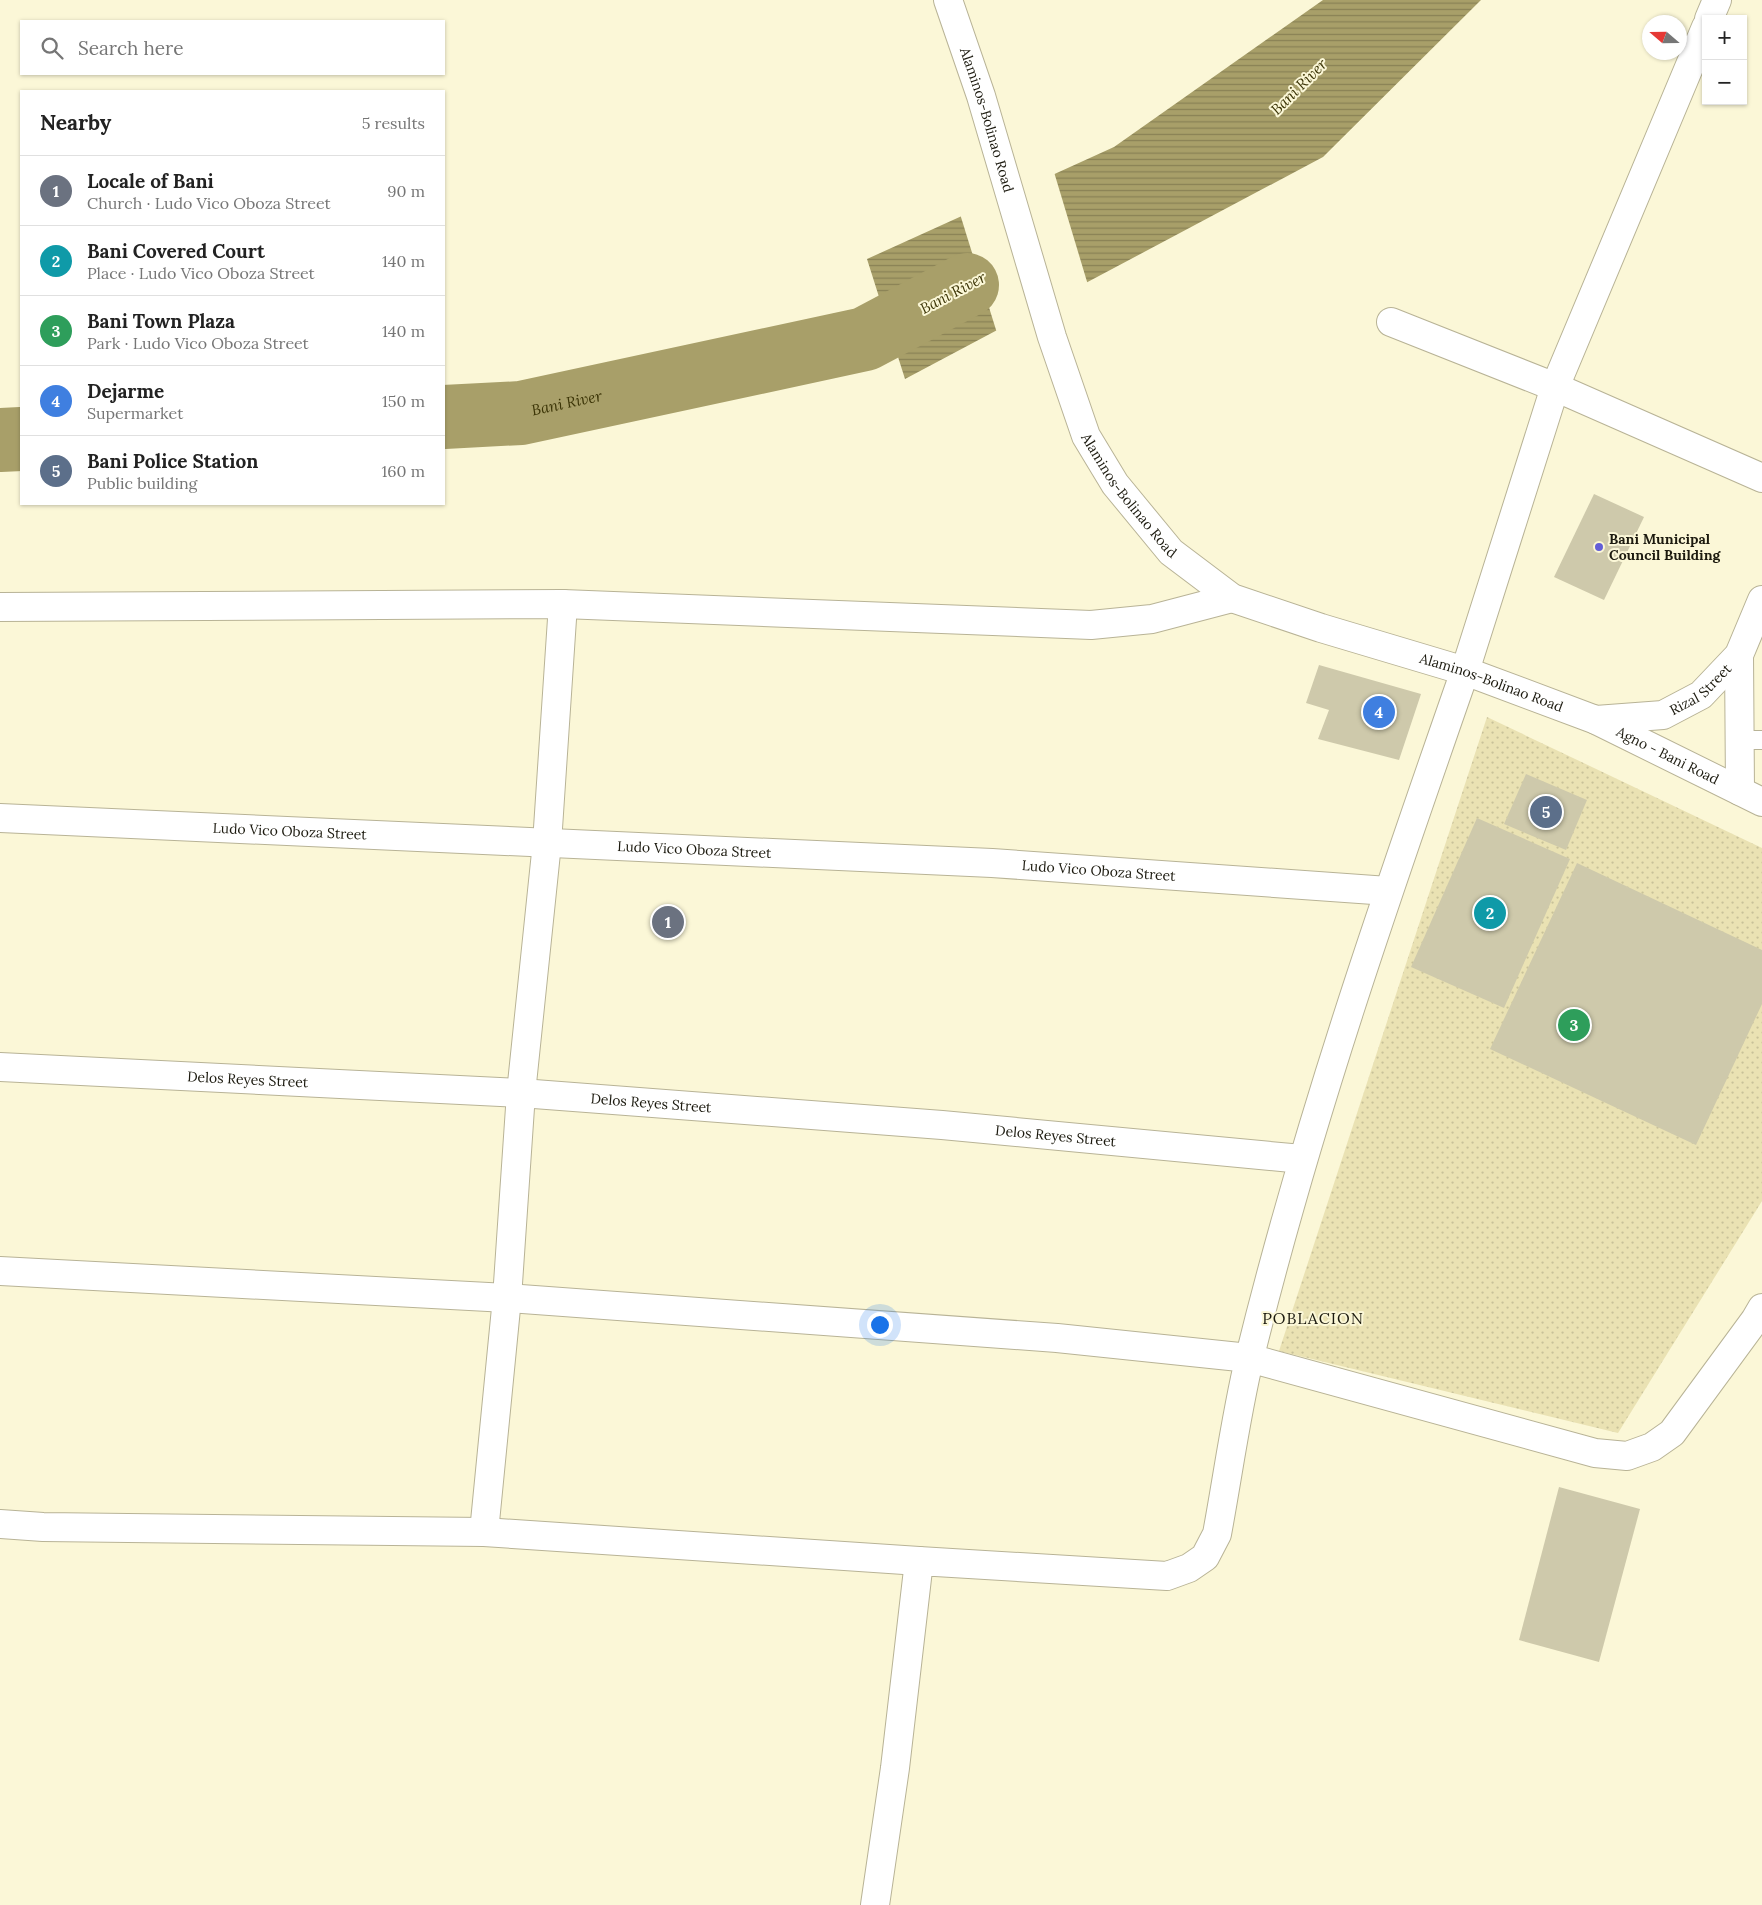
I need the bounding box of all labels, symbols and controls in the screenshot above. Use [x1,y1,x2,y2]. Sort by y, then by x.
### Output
north arrow [1642,15,1687,60]
map controls [1702,15,1747,105]
button: + [1702,15,1747,60]
search box [20,20,445,75]
icon: search [38,34,66,62]
text: Search here [78,36,184,60]
street label: Alaminos-Bolinao Road [956,44,1018,194]
water label: Bani River [1267,54,1331,119]
button: − [1702,60,1747,105]
text: Nearby [40,109,111,136]
text: 5 results [362,113,425,133]
text: Locale of Bani [87,169,214,193]
text: 1 [53,181,59,201]
text: 90 m [387,181,425,201]
text: Church · Ludo Vico Oboza Street [87,193,331,213]
text: Bani Covered Court [87,239,265,263]
text: 2 [52,251,60,271]
text: 140 m [382,251,425,271]
text: Place · Ludo Vico Oboza Street [87,263,315,283]
water label: Bani River [917,267,989,318]
text: Bani Town Plaza [87,309,235,333]
text: 3 [52,321,60,341]
text: 140 m [382,321,425,341]
text: Park · Ludo Vico Oboza Street [87,333,309,353]
text: Dejarme [87,379,164,403]
water label: Bani River [530,386,604,419]
text: 4 [52,391,60,411]
text: 150 m [382,391,425,411]
text: Supermarket [87,403,183,423]
street label: Alaminos-Bolinao Road [1077,429,1180,562]
text: Bani Police Station [87,449,258,473]
text: 5 [52,461,60,481]
text: 160 m [381,461,425,481]
text: Public building [87,473,197,493]
place label: Bani Municipal Council Building [1609,530,1722,564]
marker: Bani Municipal Council Building [1593,541,1605,553]
street label: Alaminos-Bolinao Road [1417,649,1566,716]
street label: Rizal Street [1666,659,1735,719]
pin: 4 [1363,693,1395,731]
street label: Agno - Bani Road [1613,722,1722,788]
pin: 5 [1530,793,1562,831]
street label: Ludo Vico Oboza Street [212,819,368,844]
street label: Ludo Vico Oboza Street [617,837,772,862]
street label: Ludo Vico Oboza Street [1021,856,1177,885]
pin: 2 [1474,894,1506,932]
pin: 1 [652,903,684,941]
pin: 3 [1558,1006,1590,1044]
street label: Delos Reyes Street [187,1067,309,1091]
street label: Delos Reyes Street [590,1089,713,1116]
street label: Delos Reyes Street [994,1121,1117,1150]
district label: POBLACION [1262,1308,1364,1328]
your location [867,1312,893,1338]

